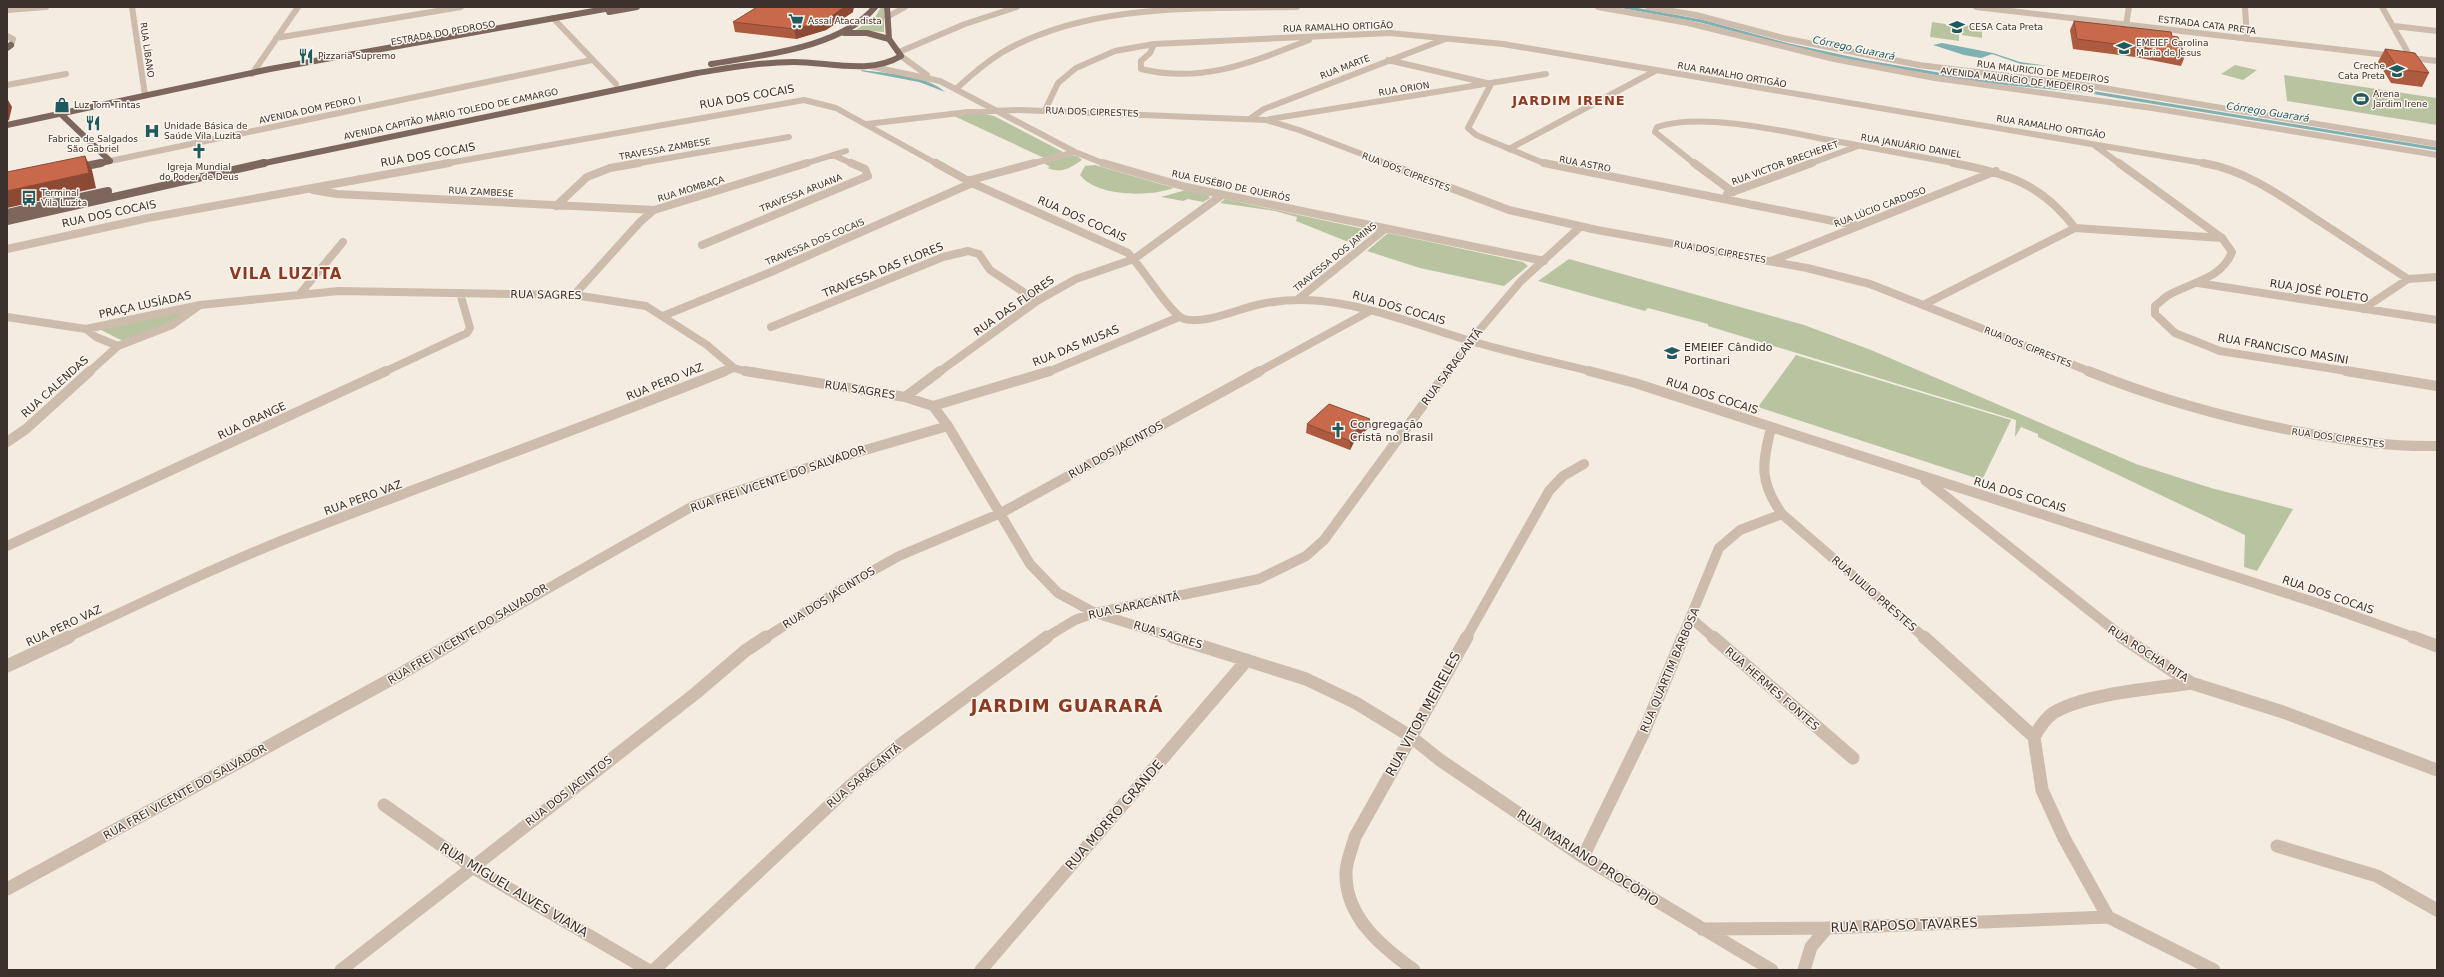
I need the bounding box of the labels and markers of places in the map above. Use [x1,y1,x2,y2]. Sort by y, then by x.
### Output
supermarket icon: Assaí Atacadista [787,12,805,30]
place label: Assaí Atacadista [808,16,882,26]
school or university icon: CESA Cata Preta [1948,18,1966,36]
place label: CESA Cata Preta [1969,22,2043,32]
place label: EMEIEF Carolina Maria de Jesus [2136,38,2209,58]
school or university icon: EMEIEF Carolina Maria de Jesus [2115,39,2133,57]
restaurant icon: Pizzaria Supremo [297,47,315,65]
place label: Pizzaria Supremo [318,51,396,61]
place label: Creche Cata Preta [2338,61,2385,81]
school or university icon: Creche Cata Preta [2388,62,2406,80]
place label: Arena Jardim Irene [2372,89,2428,109]
sports icon: Arena Jardim Irene [2352,90,2370,108]
shop icon: Luz Tom Tintas [53,96,71,114]
place label: Luz Tom Tintas [74,100,141,110]
restaurant icon: Fabrica de Salgados São Gabriel [84,114,102,132]
place label: Unidade Básica de Saúde Vila Luzita [164,121,248,141]
hospital icon: Unidade Básica de Saúde Vila Luzita [143,122,161,140]
place label: Fabrica de Salgados São Gabriel [48,134,138,154]
church icon: Igreja Mundial do Poder de Deus [190,142,208,160]
place label: Igreja Mundial do Poder de Deus [159,162,239,182]
place label: Terminal Vila Luzita [40,188,87,208]
bus stop icon: Terminal Vila Luzita [20,189,38,207]
place label: EMEIEF Cândido Portinari [1684,341,1773,367]
school or university icon: EMEIEF Cândido Portinari [1663,344,1681,362]
place label: Congregação Cristã no Brasil [1350,418,1433,444]
church icon: Congregação Cristã no Brasil [1329,421,1347,439]

